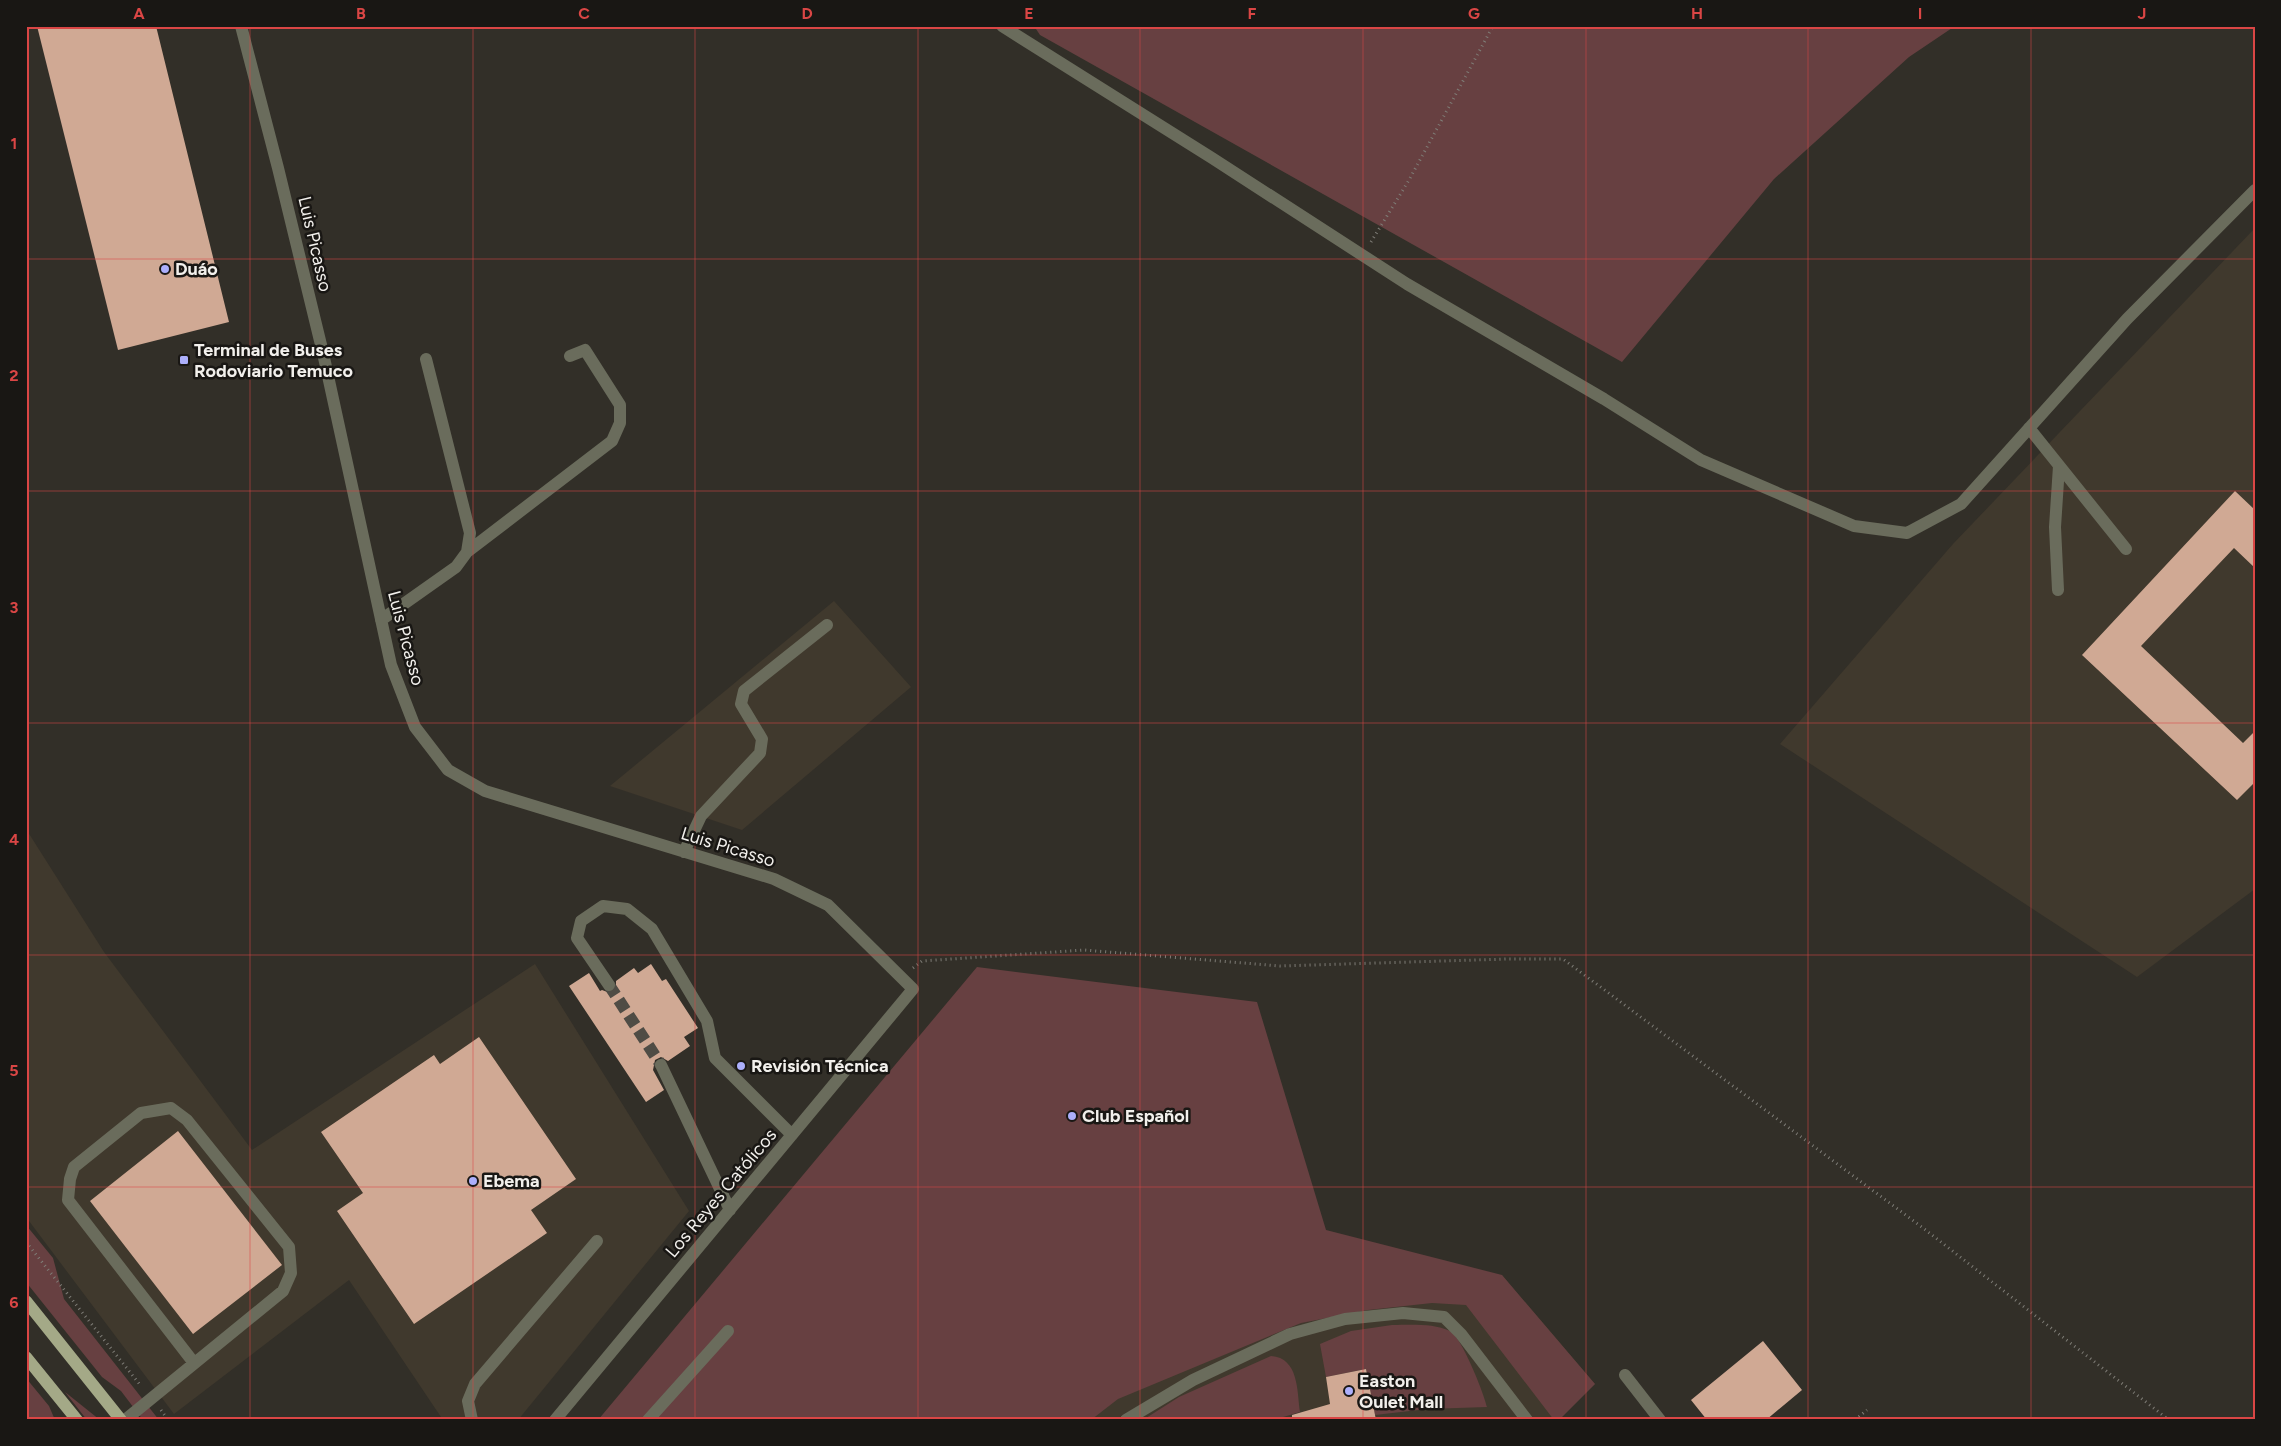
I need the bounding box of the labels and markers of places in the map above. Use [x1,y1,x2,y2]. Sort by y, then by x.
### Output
place label: Duáo [175,258,218,280]
marker: Duáo [159,263,171,275]
place label: Terminal de Buses Rodoviario Temuco [194,339,353,382]
marker: Terminal de Buses Rodoviario Temuco [178,354,190,366]
place label: Revisión Técnica [751,1055,889,1077]
marker: Revisión Técnica [735,1060,747,1072]
place label: Club Español [1082,1105,1189,1127]
marker: Club Español [1066,1110,1078,1122]
place label: Ebema [483,1170,540,1192]
marker: Ebema [467,1175,479,1187]
place label: Easton Oulet Mall [1359,1370,1443,1413]
marker: Easton Oulet Mall [1343,1385,1355,1397]

